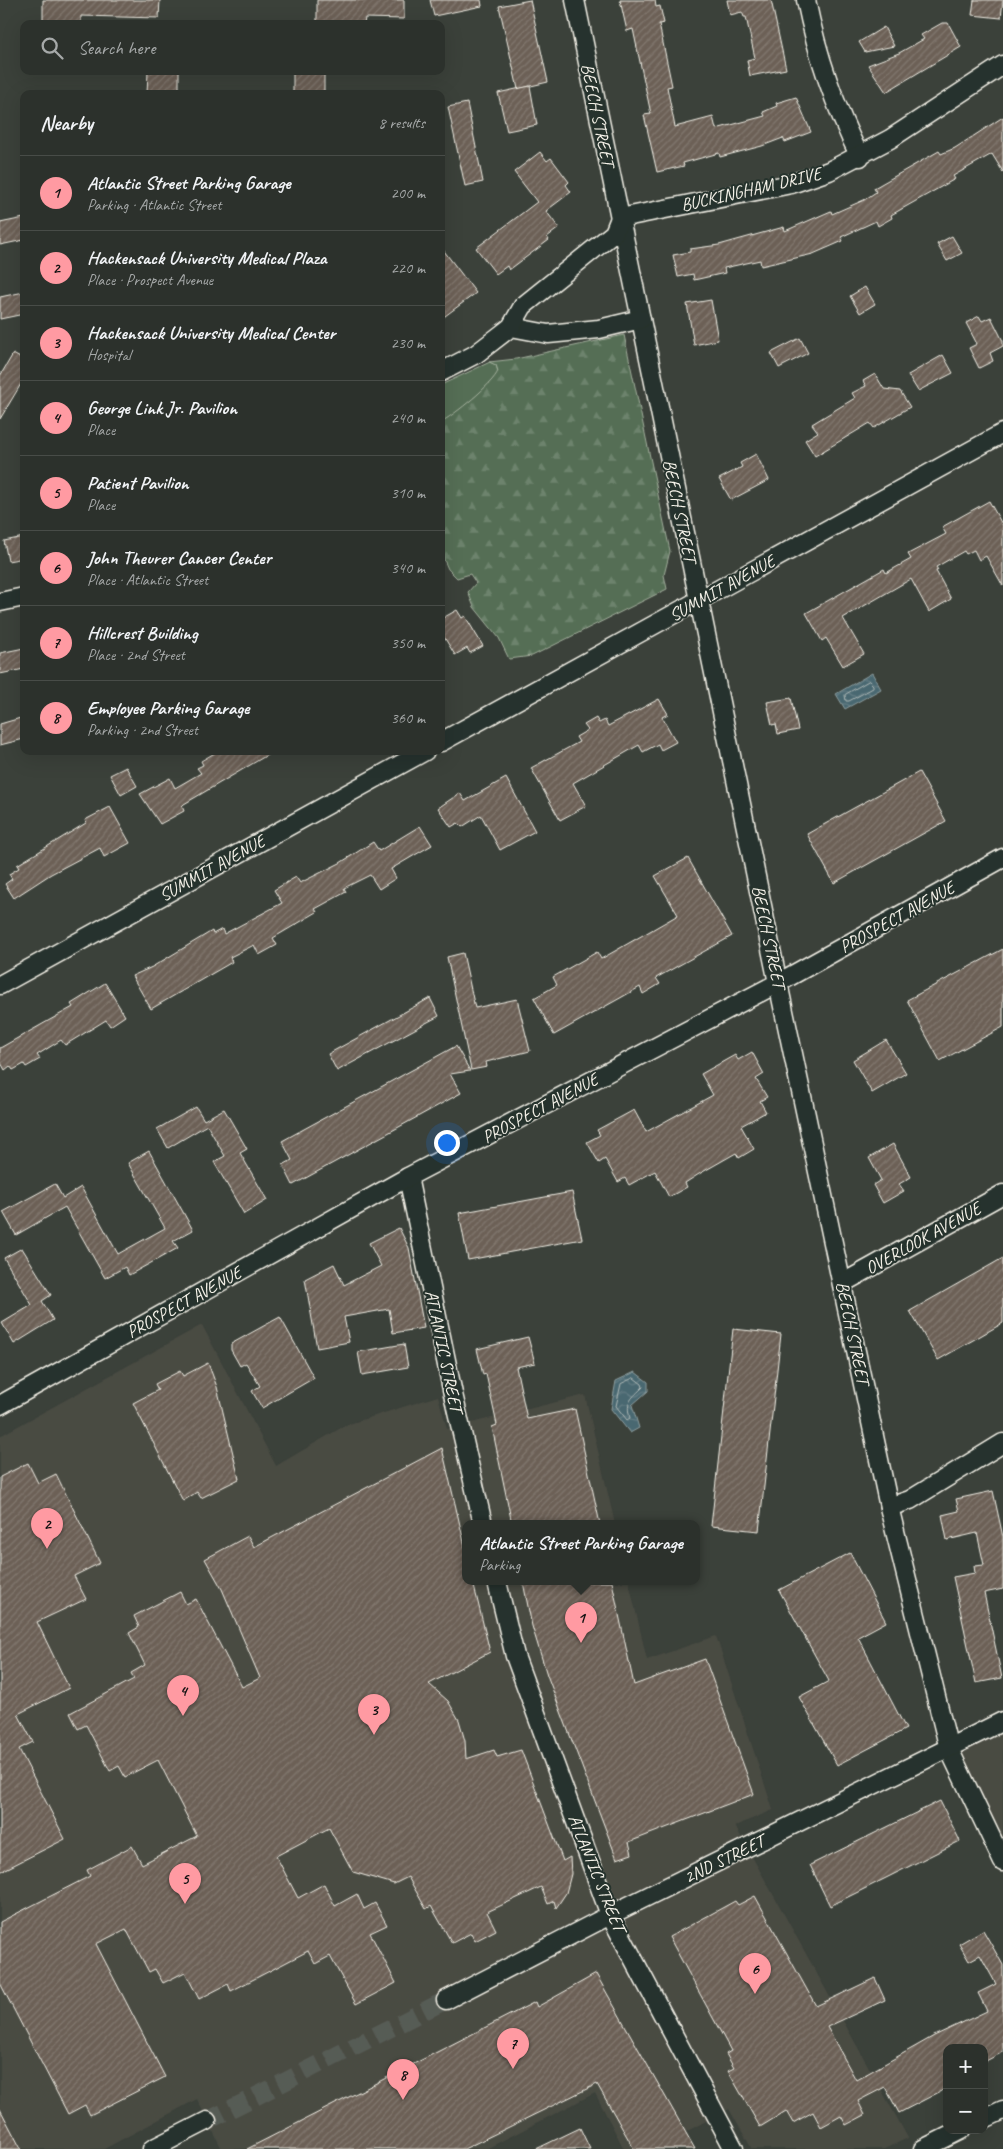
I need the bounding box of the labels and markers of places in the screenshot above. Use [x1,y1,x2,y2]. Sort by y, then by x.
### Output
pin: 2 [31,1508,63,1549]
pin: 1 [565,1602,597,1643]
pin: 4 [167,1675,199,1716]
pin: 3 [358,1694,390,1735]
pin: 5 [169,1863,201,1904]
pin: 6 [739,1953,771,1994]
pin: 7 [497,2028,529,2069]
pin: 8 [387,2059,419,2100]

